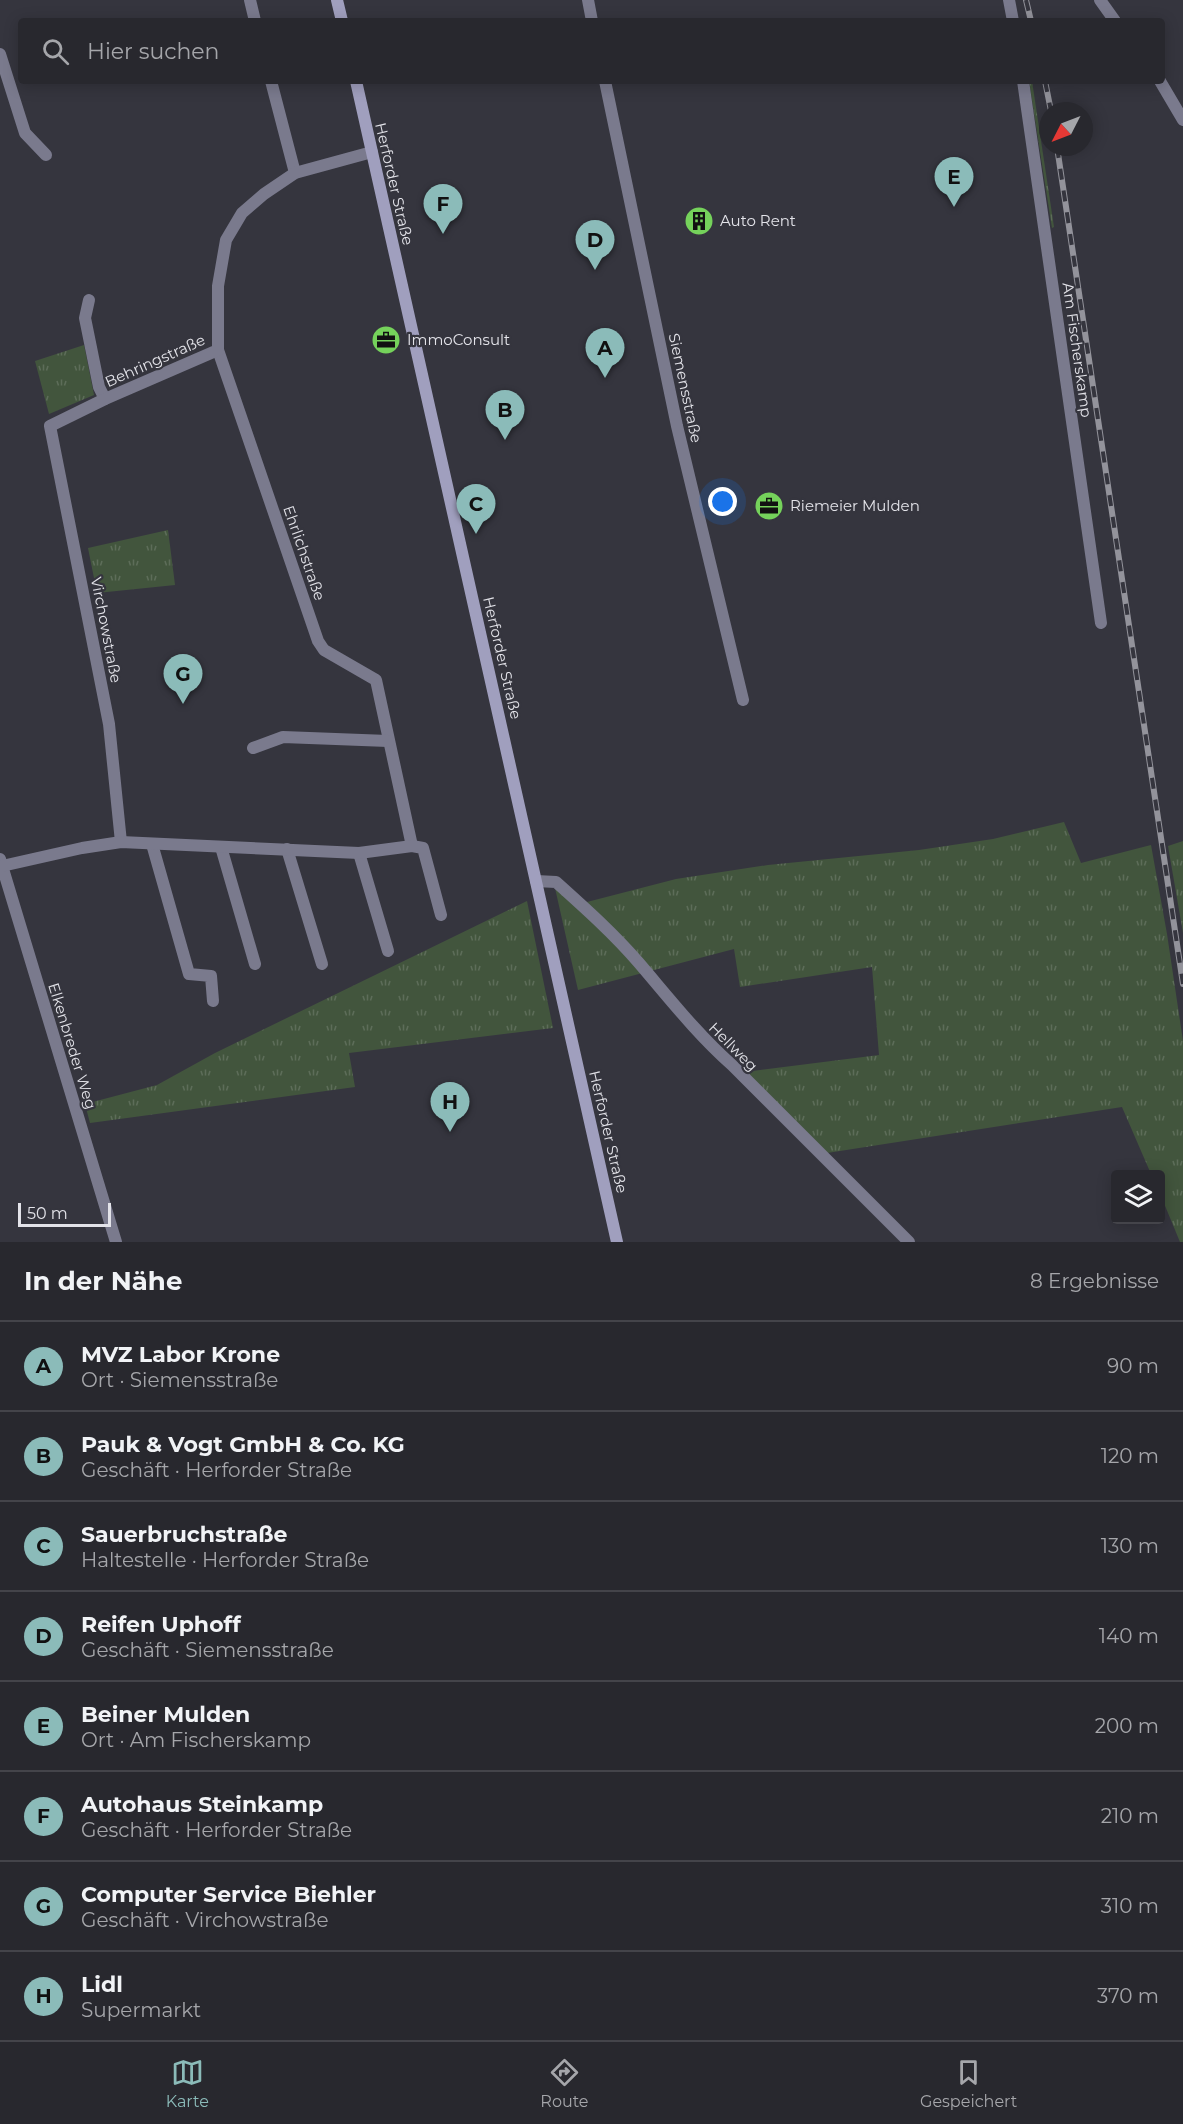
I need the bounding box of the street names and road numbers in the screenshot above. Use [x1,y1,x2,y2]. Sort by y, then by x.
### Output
street label: Herforder Straße [371,121,418,247]
street label: Am Fischerskamp [1059,281,1096,419]
street label: Behringstraße [102,330,208,391]
street label: Siemensstraße [665,331,706,444]
street label: Ehrlichstraße [279,503,330,603]
street label: Virchowstraße [87,575,126,685]
street label: Herforder Straße [479,595,526,721]
street label: Elkenbreder Weg [44,980,101,1111]
street label: Hellweg [705,1018,762,1075]
street label: Herforder Straße [585,1069,632,1195]

